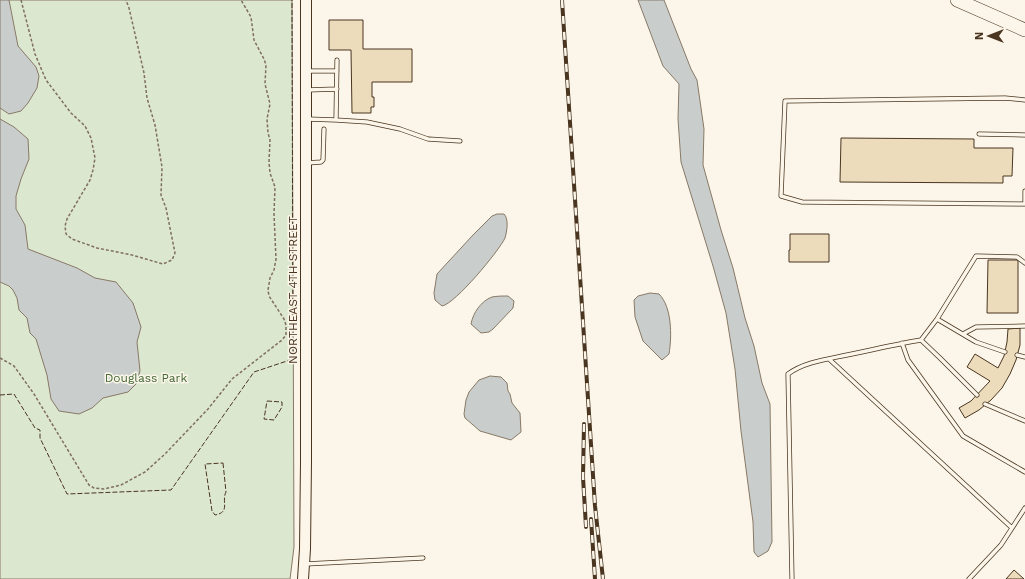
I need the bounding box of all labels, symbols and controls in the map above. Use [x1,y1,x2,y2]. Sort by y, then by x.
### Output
north arrow [969,16,1009,56]
text: N [973,32,986,40]
street label: NORTHEAST 4TH STREET [286,216,300,364]
park label: Douglass Park [105,371,188,385]

